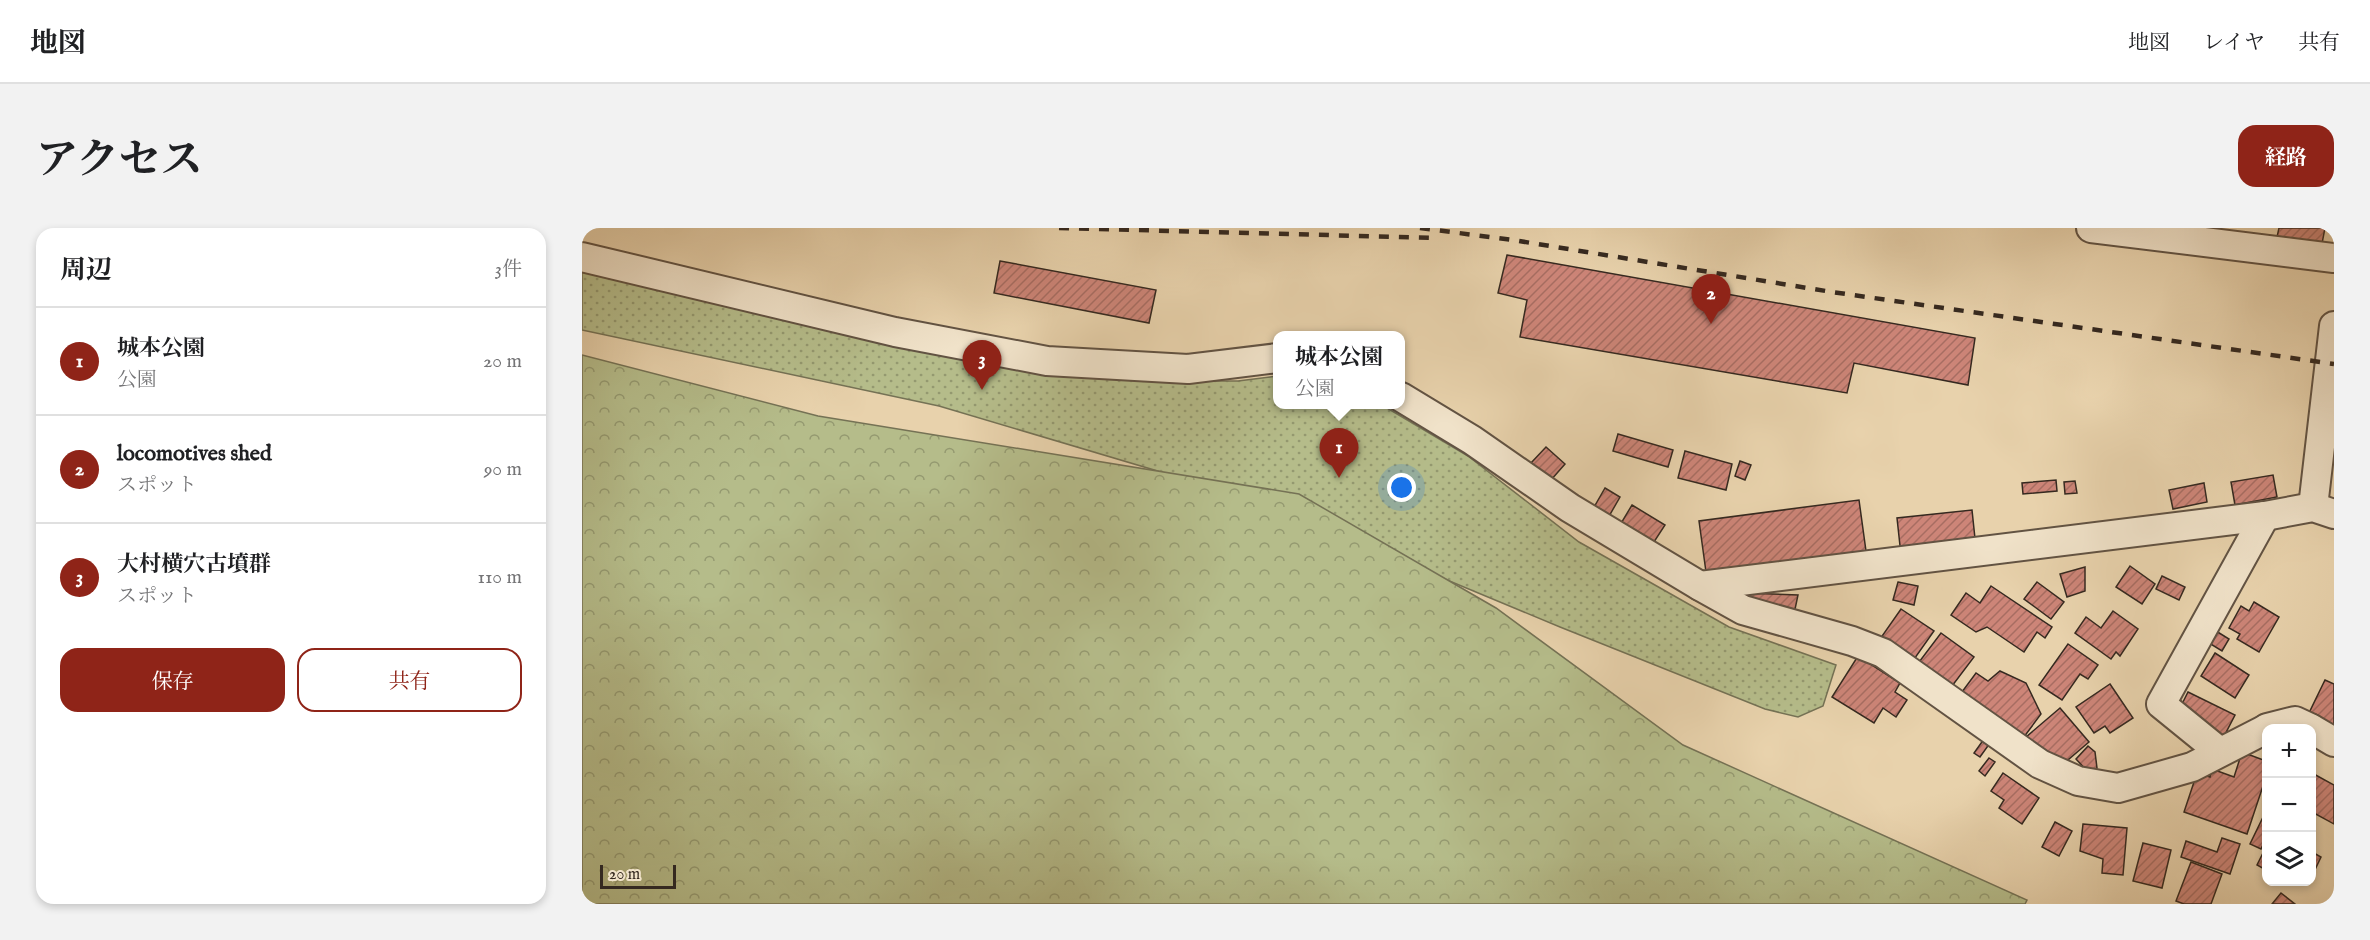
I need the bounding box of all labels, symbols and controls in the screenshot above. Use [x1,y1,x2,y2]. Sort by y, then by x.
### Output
text: 地図 [30,27,86,62]
text: 地図 [2128,30,2170,57]
text: レイヤ [2203,30,2265,57]
text: 共有 [2298,30,2340,57]
button: 経路 [2238,125,2334,187]
text: アクセス [36,135,203,188]
text: 周辺 [60,254,112,287]
text: 3件 [495,257,522,282]
pin: 2 [1692,274,1730,324]
popup [1273,331,1405,409]
text: 城本公園 [117,335,205,363]
pin: 3 [962,340,1002,390]
text: 城本公園 [1295,344,1383,372]
text: 1 [76,349,83,374]
text: 20 m [483,349,522,374]
text: 公園 [117,368,157,393]
text: 公園 [1295,377,1335,402]
pin: 1 [1320,428,1359,478]
text: locomotives shed [117,440,272,468]
text: 2 [75,457,84,482]
text: 90 m [484,457,522,482]
text: スポット [117,473,197,498]
your location [1387,473,1416,502]
text: 大村横穴古墳群 [117,551,271,579]
text: 3 [76,565,83,590]
text: 110 m [478,565,522,590]
text: スポット [117,584,197,609]
button: 保存 [60,648,285,712]
button: 共有 [297,648,522,712]
map controls [2262,724,2316,886]
button: + [2262,724,2316,778]
button: − [2262,778,2316,832]
button: layers [2262,832,2316,886]
scale bar [600,862,676,890]
text: 20 m [609,865,640,885]

